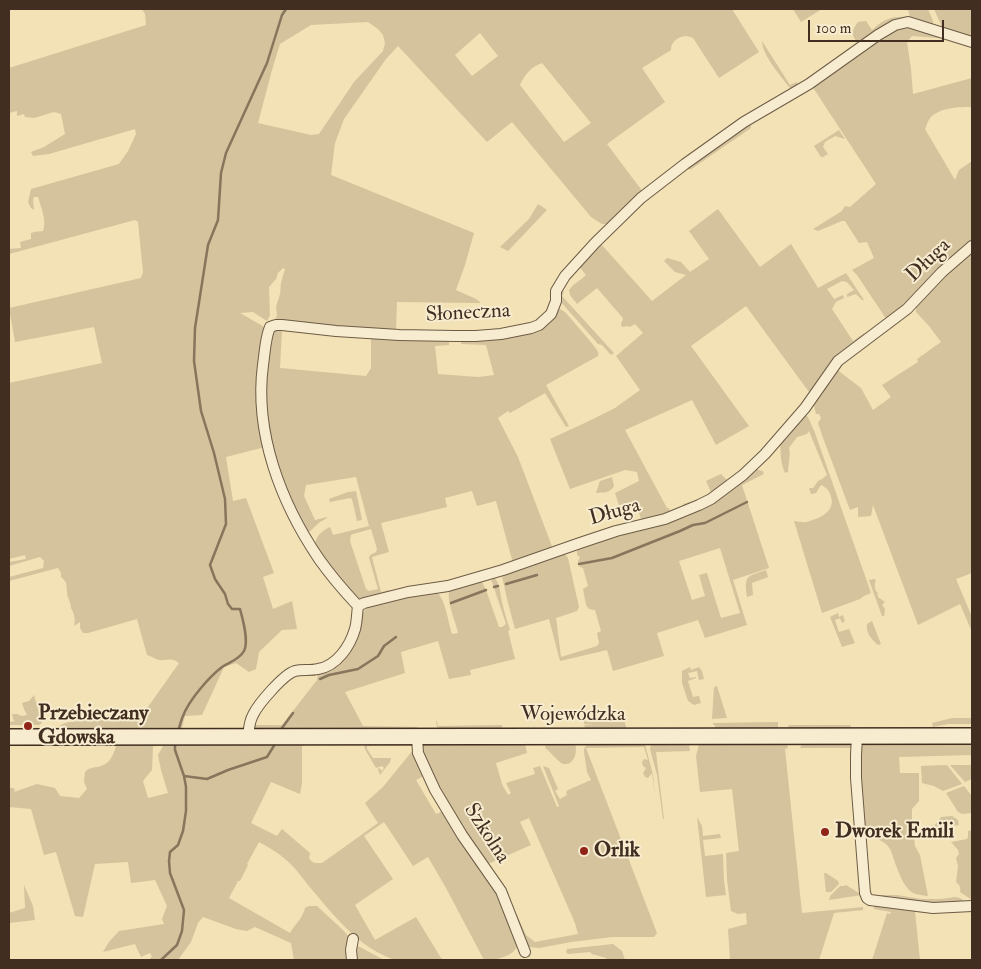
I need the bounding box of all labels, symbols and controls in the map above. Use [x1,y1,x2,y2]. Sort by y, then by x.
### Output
scale bar [811,10,947,42]
text: 100 m [816,19,851,38]
street label: Długa [901,234,957,288]
street label: Słoneczna [425,299,511,329]
street label: Długa [586,494,644,532]
place label: Przebieczany Gdowska [38,701,148,751]
street label: Wojewódzka [520,702,626,728]
marker: Przebieczany Gdowska [22,720,34,732]
street label: Szkolna [457,799,515,869]
place label: Dworek Emili [835,819,954,845]
marker: Dworek Emili [819,826,831,838]
place label: Orlik [594,838,640,864]
marker: Orlik [578,845,590,857]

